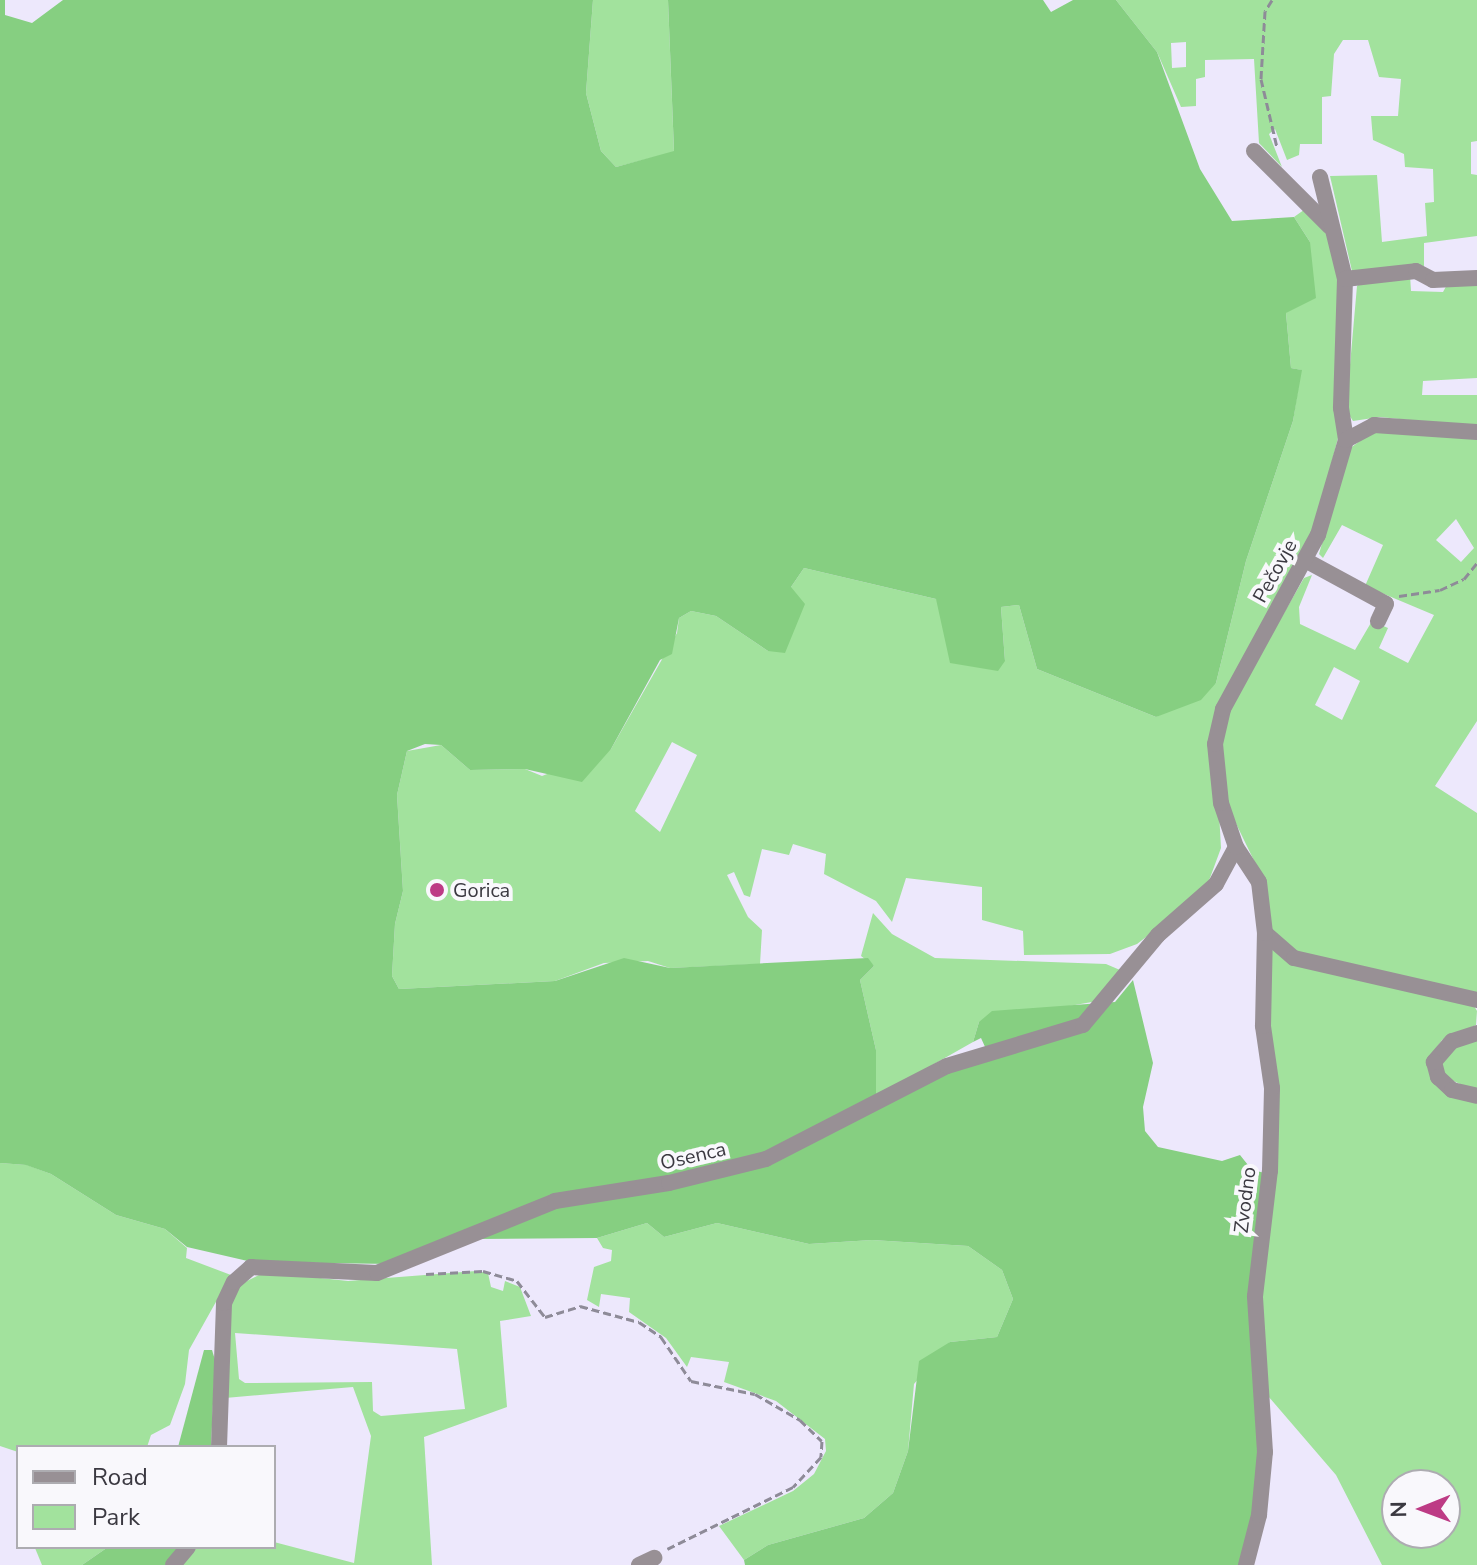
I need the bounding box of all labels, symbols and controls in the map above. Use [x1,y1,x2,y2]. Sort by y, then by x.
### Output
street label: Pečovje [1248,535,1302,607]
place label: Gorica [453,878,510,902]
marker: Gorica [428,881,446,899]
street label: Osenca [658,1137,728,1175]
street label: Zvodno [1229,1165,1261,1235]
legend [16,1445,276,1549]
text: Road [92,1461,148,1493]
north arrow [1381,1469,1461,1549]
text: Park [92,1501,140,1533]
text: N [1384,1501,1414,1518]

